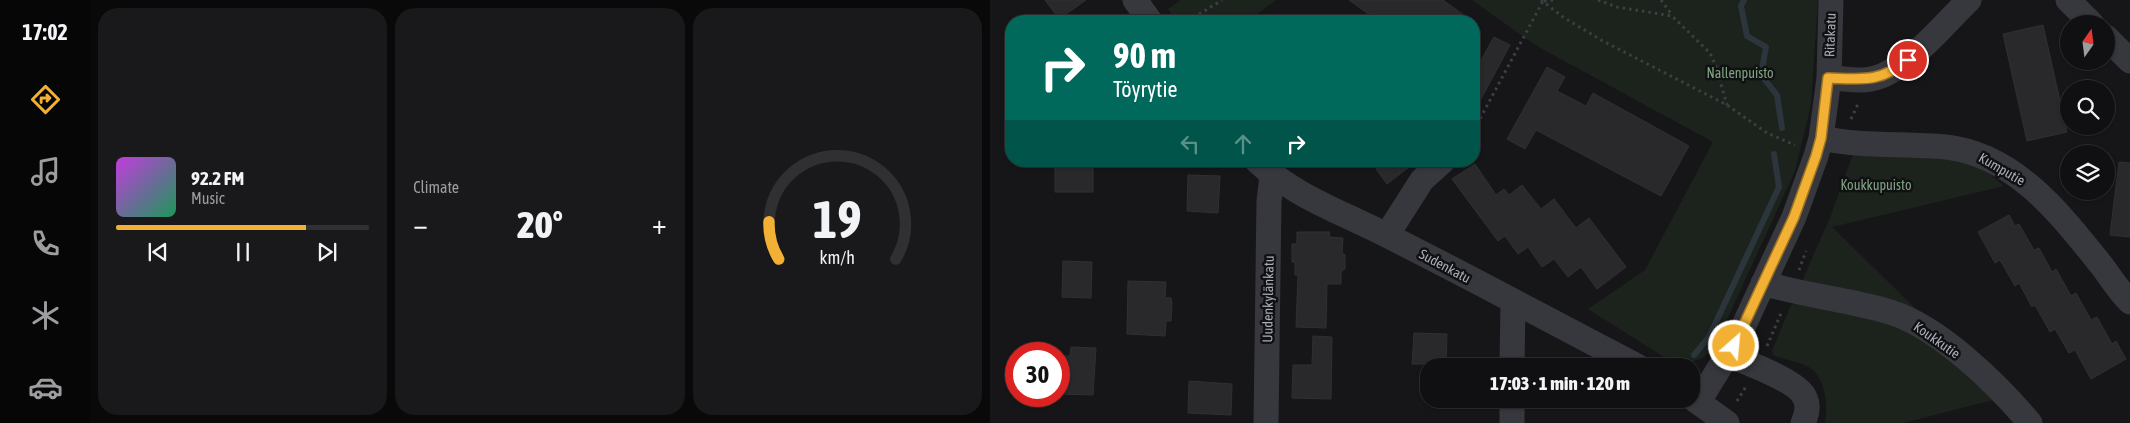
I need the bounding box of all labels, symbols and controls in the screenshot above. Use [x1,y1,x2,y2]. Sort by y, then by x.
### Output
street label: Ritakatu [1821,13,1839,57]
north arrow [2060,15,2115,70]
map controls [2060,15,2115,200]
text: 17:02 [22,19,68,45]
icon: right [1030,35,1095,100]
text: 90 m [1113,35,1176,75]
pin [1887,39,1929,81]
icon: arrive [1894,46,1922,74]
park label: Nallenpuisto [1706,65,1774,81]
text: Töyrytie [1113,76,1177,102]
button: search [2060,80,2115,135]
icon: directions [28,82,63,117]
icon: left [1176,130,1204,158]
icon: ahead [1229,130,1257,158]
icon: right [1282,130,1310,158]
button: layers [2060,145,2115,200]
street label: Kumputie [1976,149,2028,189]
icon: music [28,154,63,189]
text: 92.2 FM [191,167,244,189]
park label: Koukkupuisto [1840,177,1912,193]
text: Climate [413,178,459,196]
text: Music [191,189,225,207]
text: 19 [813,189,862,249]
text: 20° [517,203,563,246]
text: − [413,208,428,240]
text: + [652,208,667,240]
icon: phone [28,226,63,261]
icon: previous [144,238,172,266]
icon: pause [229,238,257,266]
icon: next [313,238,341,266]
street label: Sudenkatu [1417,246,1473,286]
text: km/h [820,247,855,268]
street label: Uudenkylänkatu [1259,255,1277,343]
icon: climate [28,298,63,333]
street label: Koukkutie [1911,318,1963,362]
position arrow [1707,319,1759,371]
speed limit sign: 30 [1005,342,1070,407]
icon: car [28,370,63,405]
text: 17:03 · 1 min · 120 m [1490,372,1630,394]

